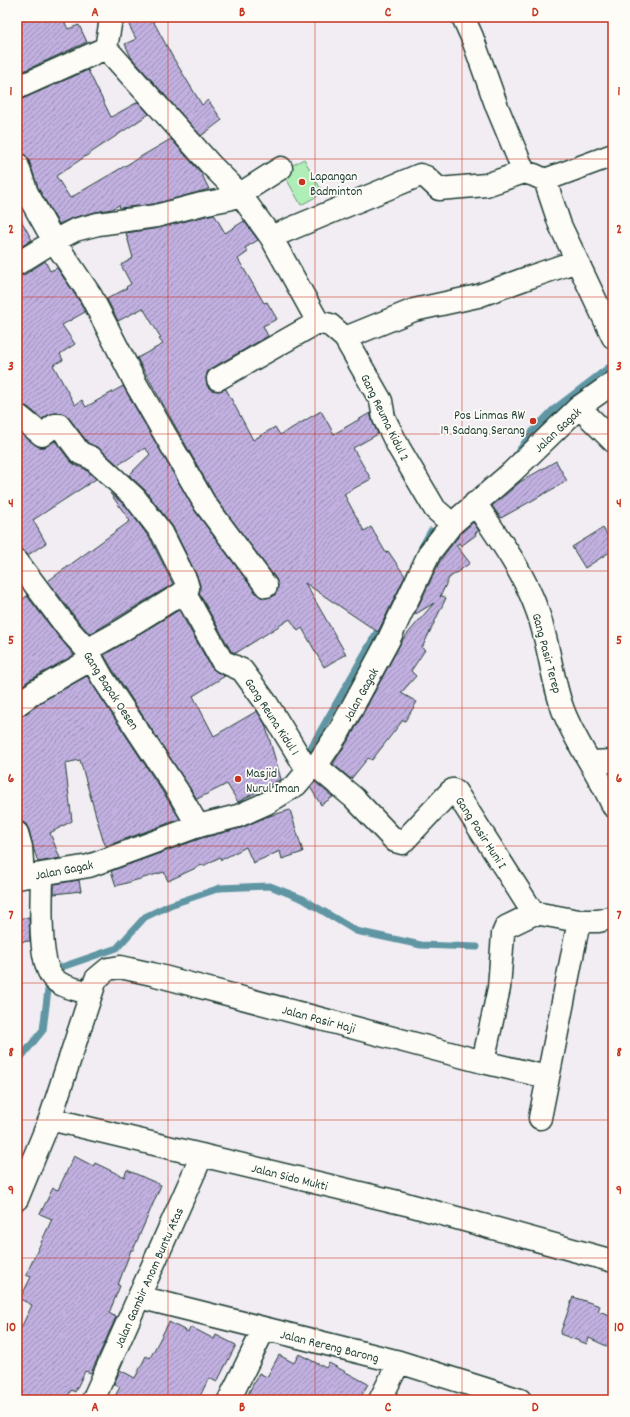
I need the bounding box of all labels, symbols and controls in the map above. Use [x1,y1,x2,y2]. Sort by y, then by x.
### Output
text: A [91,4,99,23]
text: B [239,4,245,23]
text: C [385,4,392,23]
text: D [532,4,539,23]
text: 1 [10,83,13,102]
text: 1 [618,83,621,102]
place label: Lapangan Badminton [310,168,362,202]
marker: Lapangan Badminton [297,177,307,187]
text: 2 [8,221,14,240]
text: 2 [616,221,622,240]
text: 3 [8,358,14,377]
text: 3 [616,358,622,377]
street label: Gang Reuma Kidul 2 [354,371,413,465]
street label: Jalan Gagak [531,404,587,458]
place label: Pos Linmas RW 19 Sadang Serang [440,407,526,441]
marker: Pos Linmas RW 19 Sadang Serang [528,416,538,426]
text: 4 [8,495,14,514]
text: 4 [616,495,622,514]
street label: Gang Pasir Terep [526,611,565,696]
text: 5 [8,632,14,651]
text: 5 [616,632,622,651]
street label: Gang Bapak Oesen [77,648,142,734]
street label: Jalan Gagak [340,665,385,726]
street label: Gang Reuna Kidul 1 [239,675,303,760]
place label: Masjid Nurul Iman [246,765,300,799]
text: 6 [8,770,15,789]
text: 6 [616,770,623,789]
marker: Masjid Nurul Iman [233,774,243,784]
street label: Gang Pasir Huni I [449,794,510,873]
street label: Jalan Gagak [34,857,95,886]
text: 7 [9,907,14,926]
text: 7 [617,907,622,926]
street label: Jalan Pasir Haji [280,1002,358,1039]
text: 8 [8,1044,14,1063]
text: 8 [616,1044,622,1063]
street label: Jalan Sido Mukti [249,1160,330,1197]
text: 9 [8,1182,14,1201]
text: 9 [616,1182,622,1201]
street label: Jalan Gambir Anom Buntu Atas [111,1205,190,1351]
text: 10 [6,1319,16,1338]
text: 10 [614,1319,624,1338]
street label: Jalan Rereng Barong [278,1326,381,1369]
text: A [91,1399,99,1417]
text: B [239,1399,245,1417]
text: C [385,1399,392,1417]
text: D [532,1399,539,1417]

